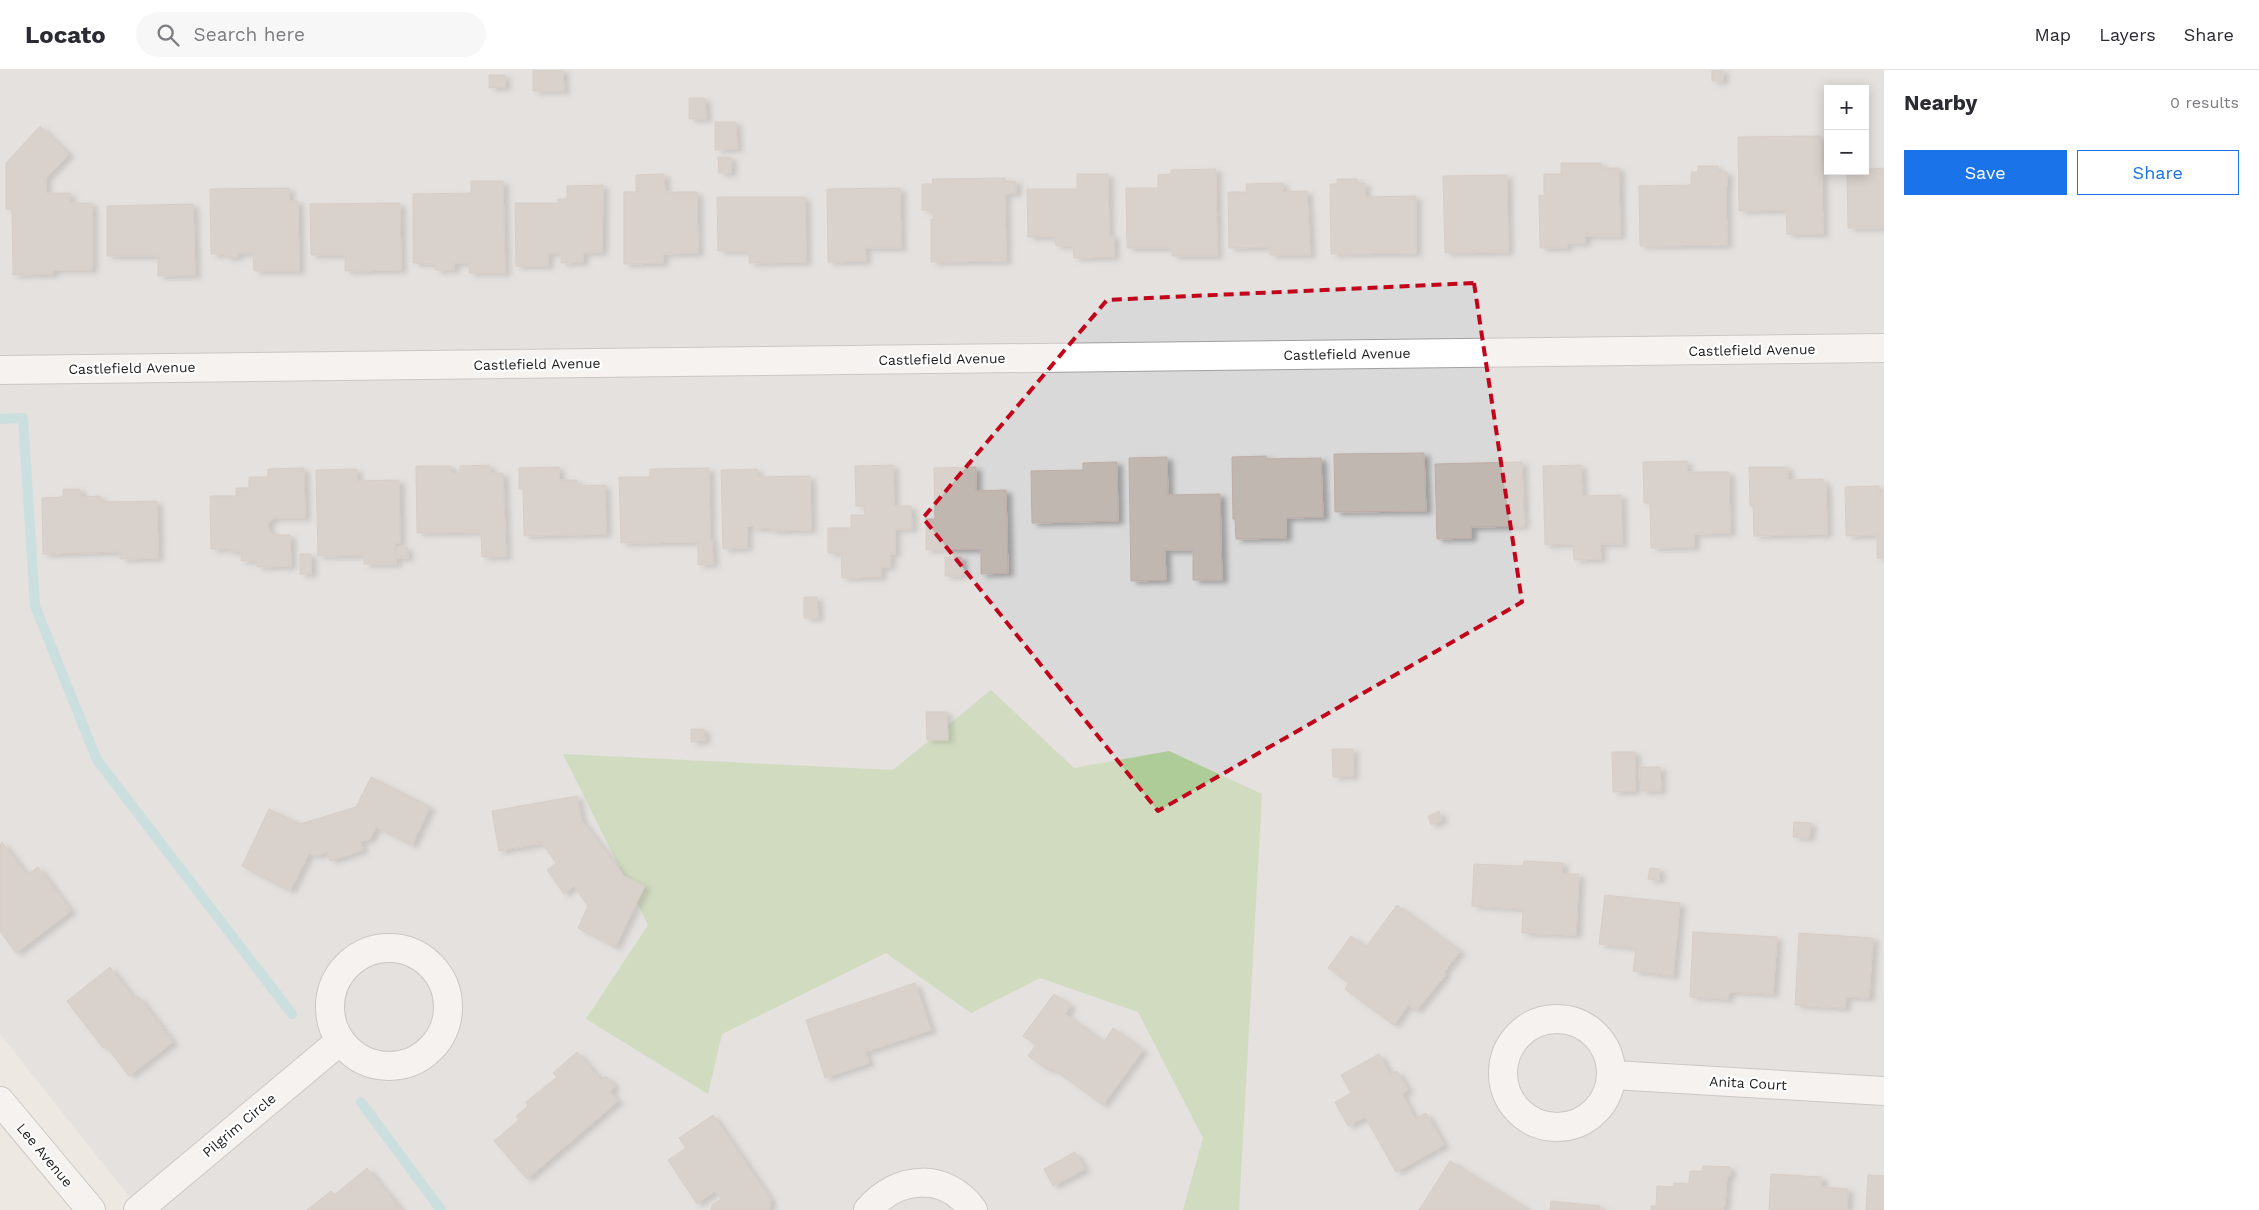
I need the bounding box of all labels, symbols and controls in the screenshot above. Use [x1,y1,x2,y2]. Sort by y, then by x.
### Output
search box [136,12,486,57]
text: Locato [25,21,106,49]
icon: search [154,21,182,49]
text: Search here [194,23,305,46]
text: Map [2034,24,2071,45]
text: Layers [2099,24,2156,45]
text: Share [2184,24,2234,45]
map controls [1824,85,1869,175]
button: + [1824,85,1869,130]
text: Nearby [1904,90,1977,115]
text: 0 results [2170,93,2239,112]
button: − [1824,130,1869,175]
button: Save [1904,150,2067,195]
button: Share [2077,150,2239,195]
street label: Castlefield Avenue [1688,341,1816,359]
street label: Castlefield Avenue [1283,345,1411,363]
street label: Castlefield Avenue [878,350,1006,368]
street label: Castlefield Avenue [473,355,601,373]
street label: Castlefield Avenue [68,359,196,377]
street label: Anita Court [1709,1073,1787,1093]
street label: Pilgrim Circle [199,1090,279,1160]
street label: Lee Avenue [14,1120,76,1190]

